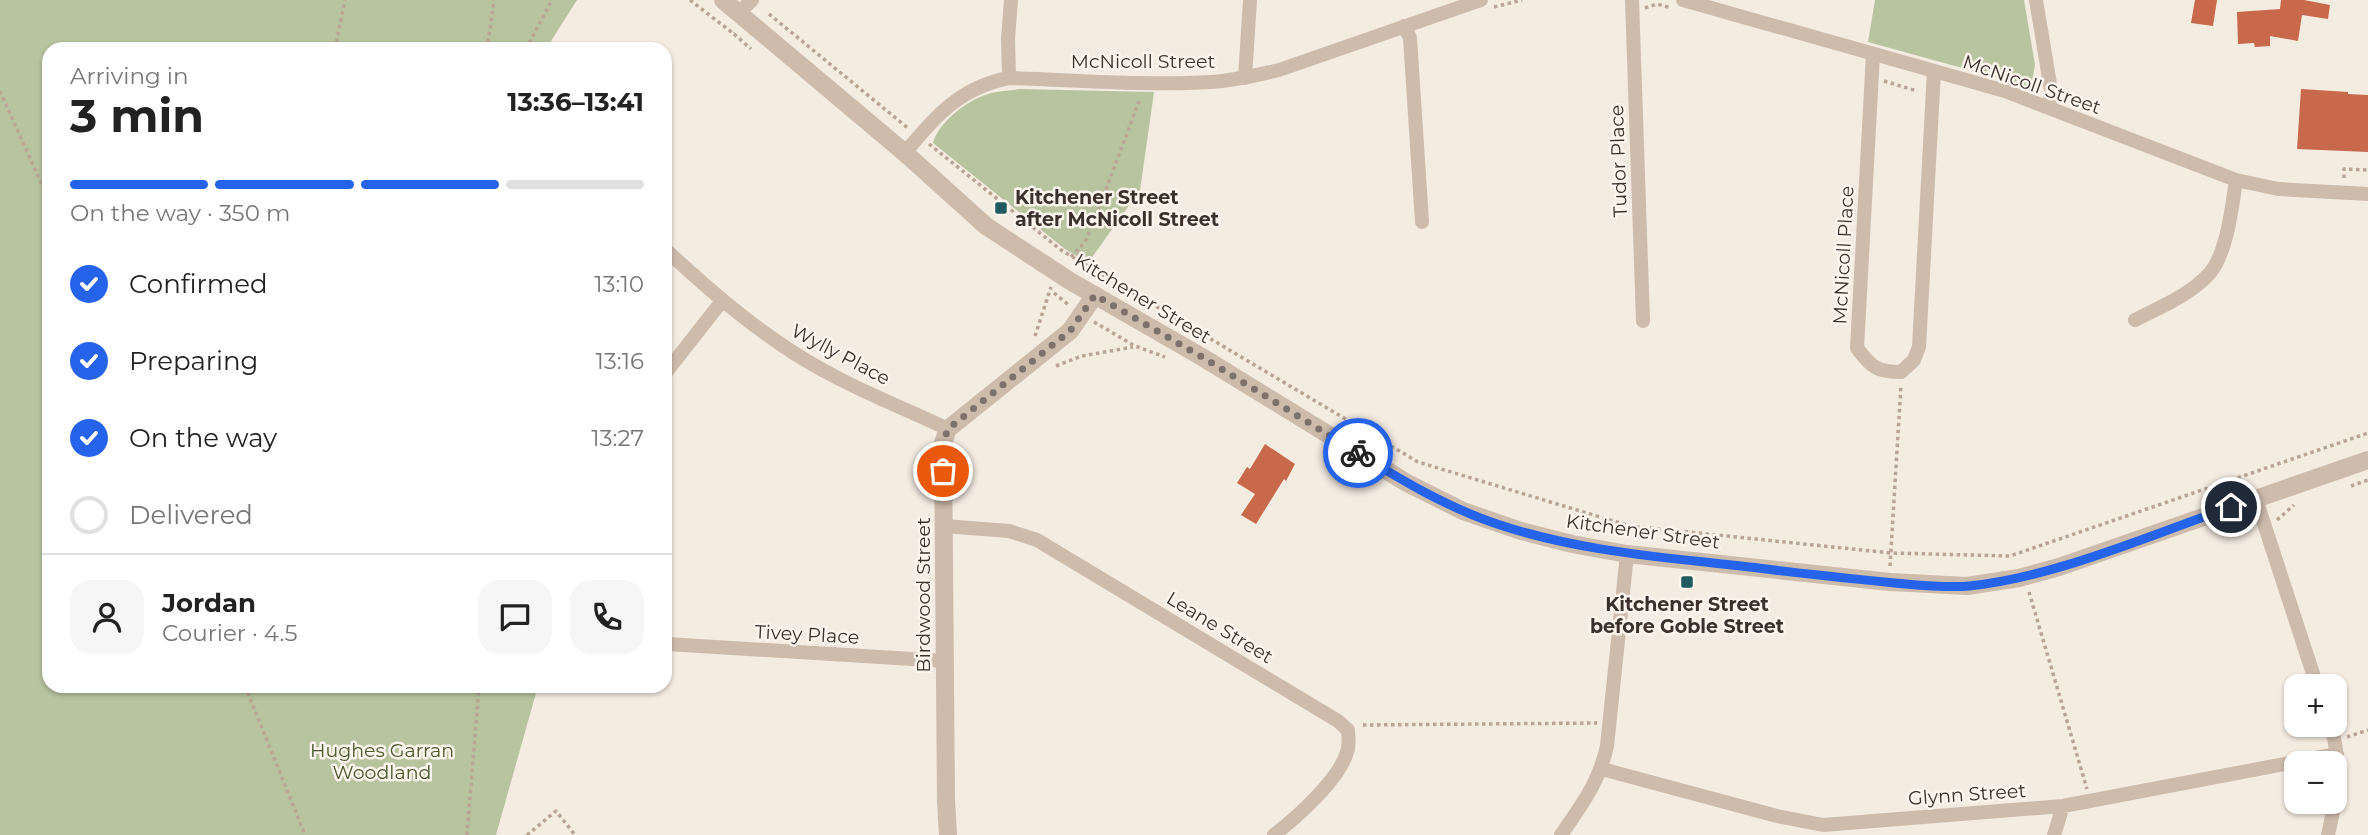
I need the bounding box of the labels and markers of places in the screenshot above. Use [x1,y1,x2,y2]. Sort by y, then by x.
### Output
place label: Kitchener Street after McNicoll Street [1015,186,1219,231]
marker: Kitchener Street after McNicoll Street [993,200,1009,216]
pin [913,441,973,501]
pin [2201,477,2261,537]
marker: Kitchener Street before Goble Street [1679,574,1695,590]
place label: Kitchener Street before Goble Street [1590,593,1784,638]

